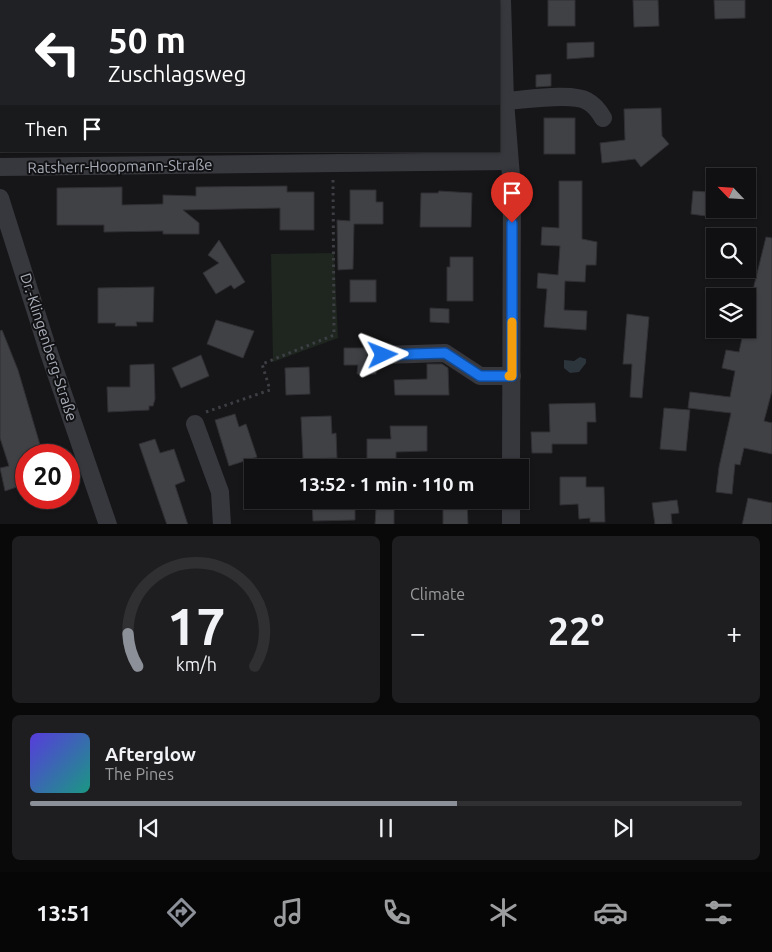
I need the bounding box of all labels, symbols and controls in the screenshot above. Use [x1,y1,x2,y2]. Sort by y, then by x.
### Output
icon: left [25,20,90,85]
text: 50 m [108,20,186,60]
text: Zuschlagsweg [108,61,246,86]
icon: arrive [78,115,106,143]
text: Then [25,118,68,140]
street label: Ratsherr-Hoopmann-Straße [27,156,213,176]
north arrow [706,168,756,218]
map controls [706,168,756,338]
pin [491,172,533,223]
icon: arrive [498,179,526,207]
button: search [706,228,756,278]
street label: Dr.-Klingenberg-Straße [17,271,81,423]
button: layers [706,288,756,338]
position arrow [356,328,408,380]
speed limit sign: 20 [15,444,80,509]
text: 13:52 · 1 min · 110 m [299,473,474,495]
text: Climate [410,585,465,603]
text: 17 [167,597,225,655]
text: 22° [548,610,604,652]
text: − [410,617,426,648]
text: + [726,617,742,648]
text: km/h [175,654,217,674]
text: Afterglow [105,743,196,765]
text: The Pines [105,765,174,783]
icon: previous [135,814,163,842]
icon: pause [372,814,400,842]
icon: next [609,814,637,842]
icon: directions [164,895,199,930]
icon: music [271,895,306,930]
icon: phone [379,895,414,930]
icon: climate [486,895,521,930]
icon: car [593,895,628,930]
icon: filters [701,895,736,930]
text: 13:51 [36,900,91,925]

